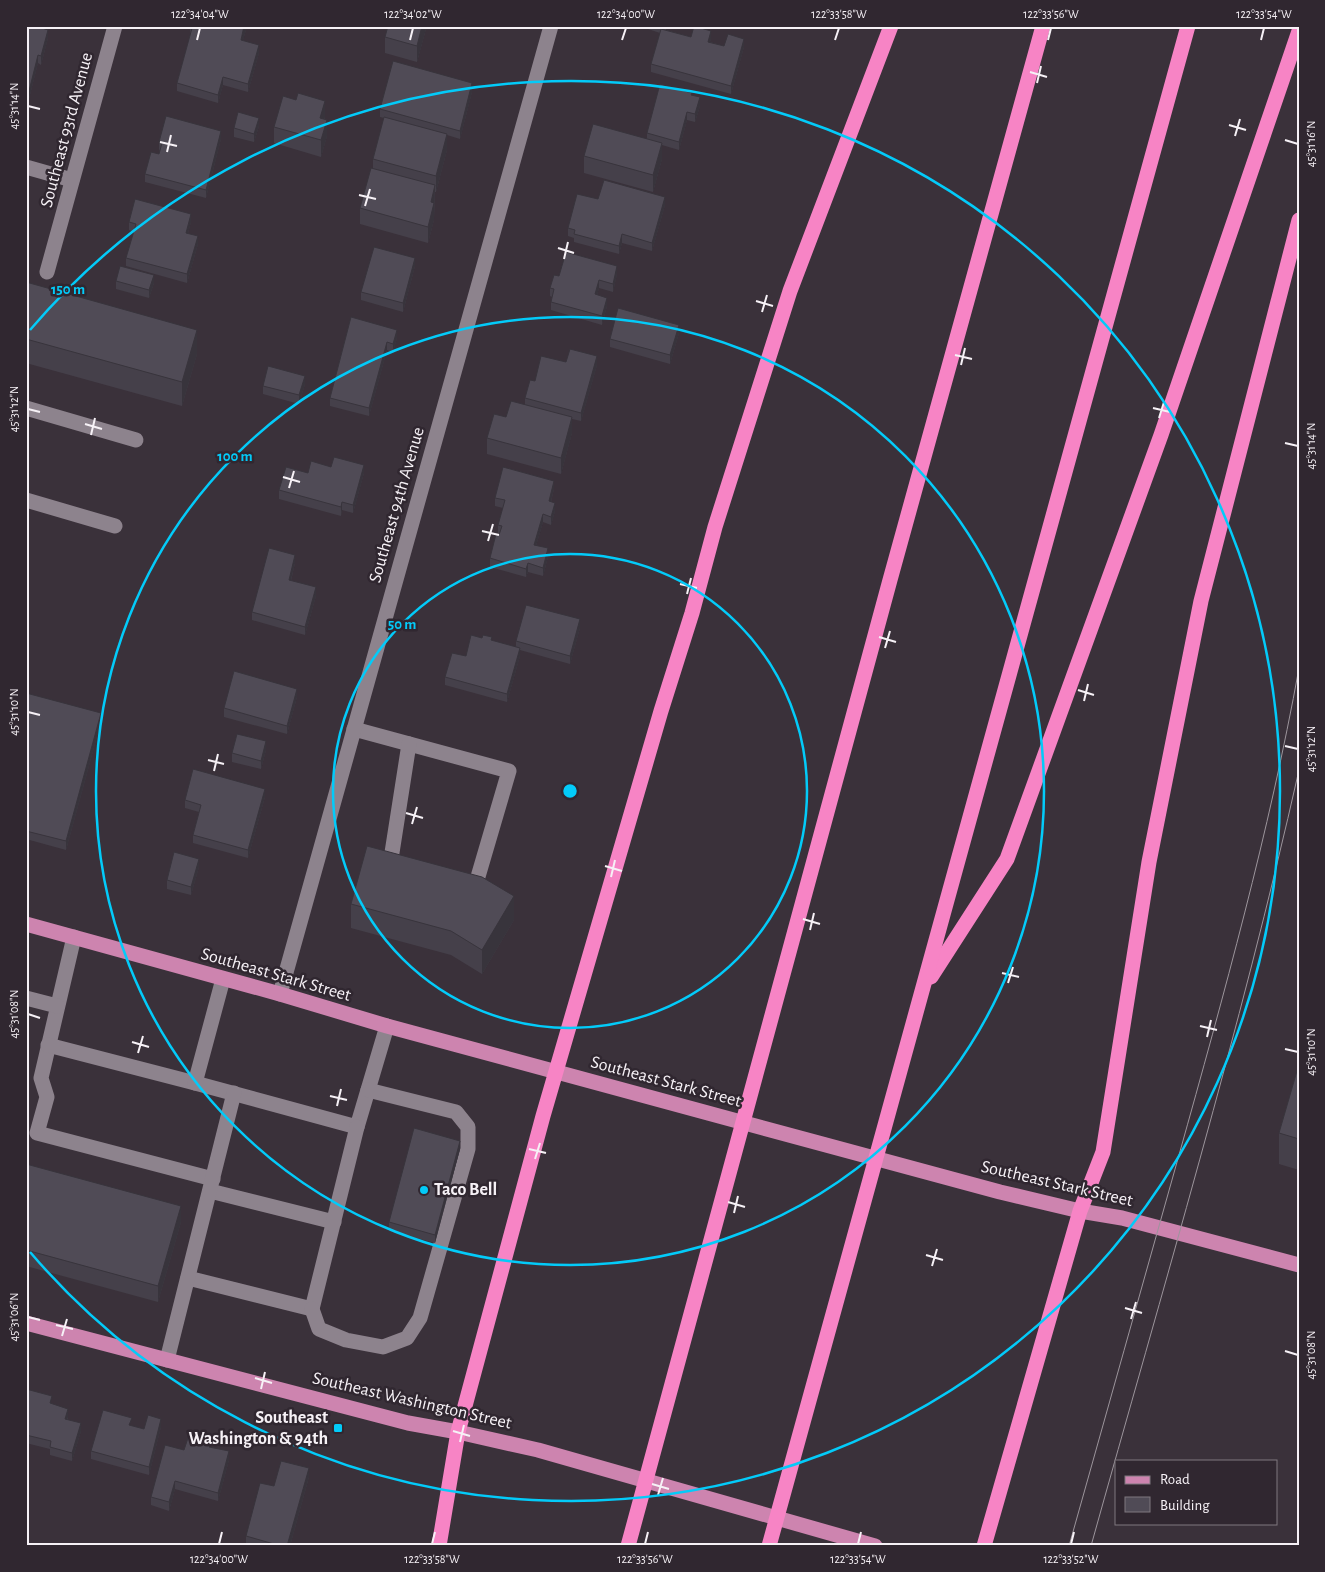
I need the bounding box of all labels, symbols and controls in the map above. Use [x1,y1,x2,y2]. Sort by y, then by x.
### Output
text: 122°34'04"W [171,8,229,20]
text: 122°34'02"W [384,8,442,20]
text: 122°34'00"W [597,8,655,20]
text: 122°33'58"W [811,8,867,20]
text: 122°33'56"W [1023,8,1079,20]
text: 122°33'54"W [1236,8,1292,20]
street label: Southeast 93rd Avenue [38,51,96,209]
text: 45°31'14"N [8,83,20,129]
text: 45°31'16"N [1305,121,1317,167]
text: 150 m [51,282,85,297]
text: 45°31'12"N [8,386,20,432]
text: 45°31'14"N [1305,423,1317,469]
street label: Southeast 94th Avenue [366,425,428,585]
text: 100 m [217,449,253,464]
text: 50 m [388,617,416,632]
text: 45°31'10"N [8,688,20,736]
text: 45°31'12"N [1305,726,1317,772]
centre of rings [561,782,579,800]
street label: Southeast Stark Street [199,945,353,1005]
text: 45°31'08"N [8,990,20,1038]
text: 45°31'10"N [1305,1028,1317,1076]
street label: Southeast Stark Street [589,1053,743,1111]
street label: Southeast Stark Street [979,1158,1135,1210]
place label: Taco Bell [434,1181,497,1199]
marker: Taco Bell [418,1184,430,1196]
text: 45°31'06"N [8,1293,20,1341]
text: 45°31'08"N [1305,1331,1317,1379]
street label: Southeast Washington Street [311,1369,514,1433]
place label: Southeast Washington & 94th [188,1409,328,1448]
marker: Southeast Washington & 94th [332,1422,344,1434]
legend [1115,1460,1278,1524]
text: Road [1160,1472,1190,1487]
text: Building [1160,1498,1210,1513]
text: 122°34'00"W [190,1553,248,1565]
text: 122°33'58"W [404,1553,460,1565]
text: 122°33'56"W [617,1553,673,1565]
text: 122°33'54"W [830,1553,886,1565]
text: 122°33'52"W [1043,1553,1099,1565]

